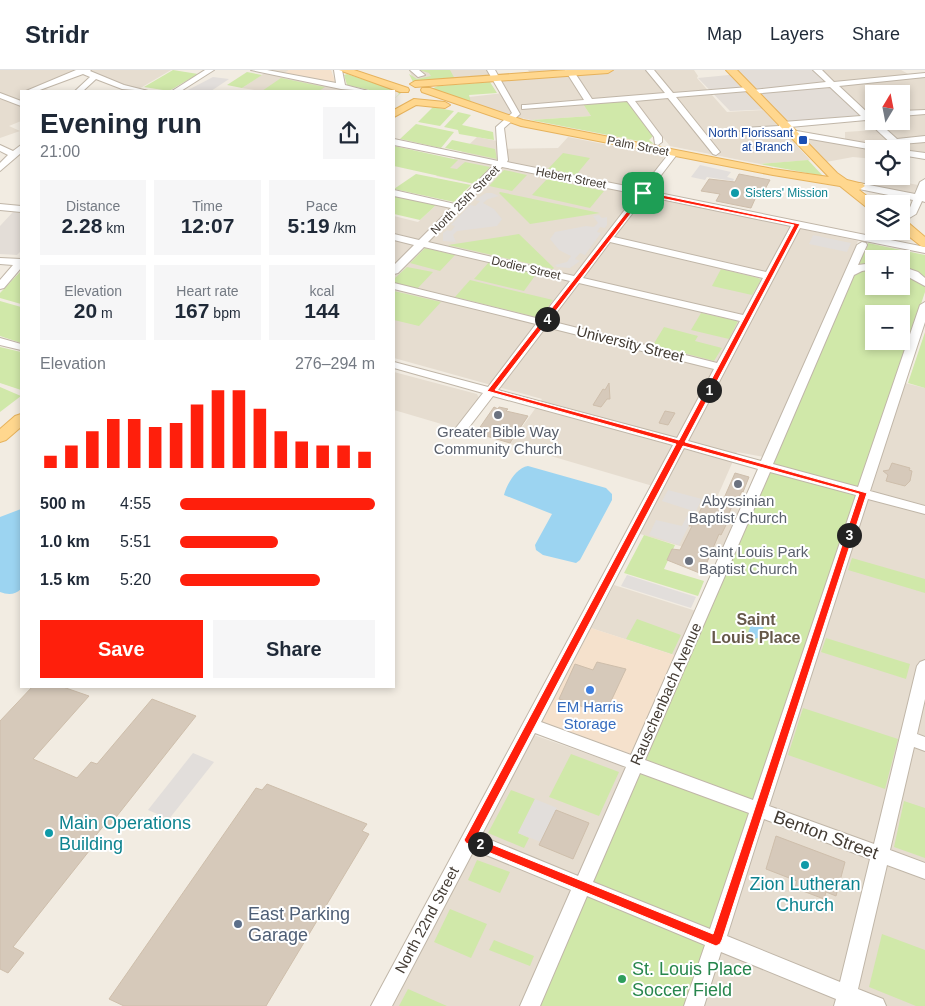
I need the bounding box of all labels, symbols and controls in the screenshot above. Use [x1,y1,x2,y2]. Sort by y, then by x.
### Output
text: Stridr [25,21,89,48]
text: Map [707,24,742,44]
text: Layers [770,24,824,44]
text: Share [852,24,900,44]
north arrow [865,85,910,130]
map controls [865,85,910,350]
button: share [323,107,375,159]
text: Evening run [40,108,202,139]
place label: North Florissant at Branch [708,126,794,154]
street label: Palm Street [606,133,671,159]
marker: North Florissant at Branch [797,134,809,146]
button: locate [865,140,910,185]
text: 21:00 [40,143,80,160]
street label: North 25th Street [428,162,503,237]
street label: Hebert Street [535,164,608,192]
pin [622,172,664,214]
icon: arrive [629,179,657,207]
place label: Sisters' Mission [745,186,828,200]
marker: Sisters' Mission [729,187,741,199]
button: layers [865,195,910,240]
text: Distance [66,198,120,214]
text: Time [192,198,223,214]
text: Pace [306,198,338,214]
text: 2.28 [61,214,102,237]
text: 12:07 [181,214,234,237]
text: 5:19 [288,214,330,237]
text: km [102,220,125,236]
text: /km [330,220,356,236]
button: + [865,250,910,295]
street label: Dodier Street [490,253,563,283]
text: Elevation [64,283,122,299]
text: Heart rate [176,283,239,299]
text: kcal [309,283,334,299]
text: 20 [74,299,97,322]
text: 167 [174,299,209,322]
text: 144 [304,299,339,322]
text: m [97,305,113,321]
text: bpm [209,305,241,321]
button: − [865,305,910,350]
pin: 4 [534,306,560,332]
text: 4 [544,311,551,327]
street label: University Street [575,322,686,365]
text: Elevation [40,355,106,372]
text: 276–294 m [295,355,375,372]
pin: 1 [696,378,722,402]
text: 1 [706,382,713,398]
marker: Greater Bible Way Community Church [492,409,504,421]
place label: Greater Bible Way Community Church [434,423,562,457]
marker: Abyssinian Baptist Church [732,478,744,490]
place label: Abyssinian Baptist Church [689,492,787,526]
text: 500 m [40,495,85,512]
text: 4:55 [120,495,151,512]
pin: 3 [836,522,862,548]
text: 3 [846,527,853,543]
text: 1.0 km [40,533,90,550]
text: 5:51 [120,533,151,550]
place label: Saint Louis Park Baptist Church [699,543,809,577]
marker: Saint Louis Park Baptist Church [683,555,695,567]
text: 1.5 km [40,571,90,588]
text: 5:20 [120,571,151,588]
district label: Saint Louis Place [712,611,801,646]
button: Save [40,620,203,678]
button: Share [213,620,375,678]
street label: Rauschenbach Avenue [626,620,705,768]
marker: EM Harris Storage [584,684,596,696]
place label: EM Harris Storage [557,698,623,732]
street label: Benton Street [771,807,881,863]
place label: Main Operations Building [59,813,191,854]
marker: Main Operations Building [43,827,55,839]
pin: 2 [468,832,492,856]
text: 2 [477,836,484,852]
marker: Zion Lutheran Church [799,859,811,871]
street label: North 22nd Street [391,863,462,976]
place label: Zion Lutheran Church [749,874,861,915]
place label: East Parking Garage [248,904,350,945]
marker: East Parking Garage [232,918,244,930]
place label: St. Louis Place Soccer Field [632,959,752,1000]
marker: St. Louis Place Soccer Field [616,973,628,985]

